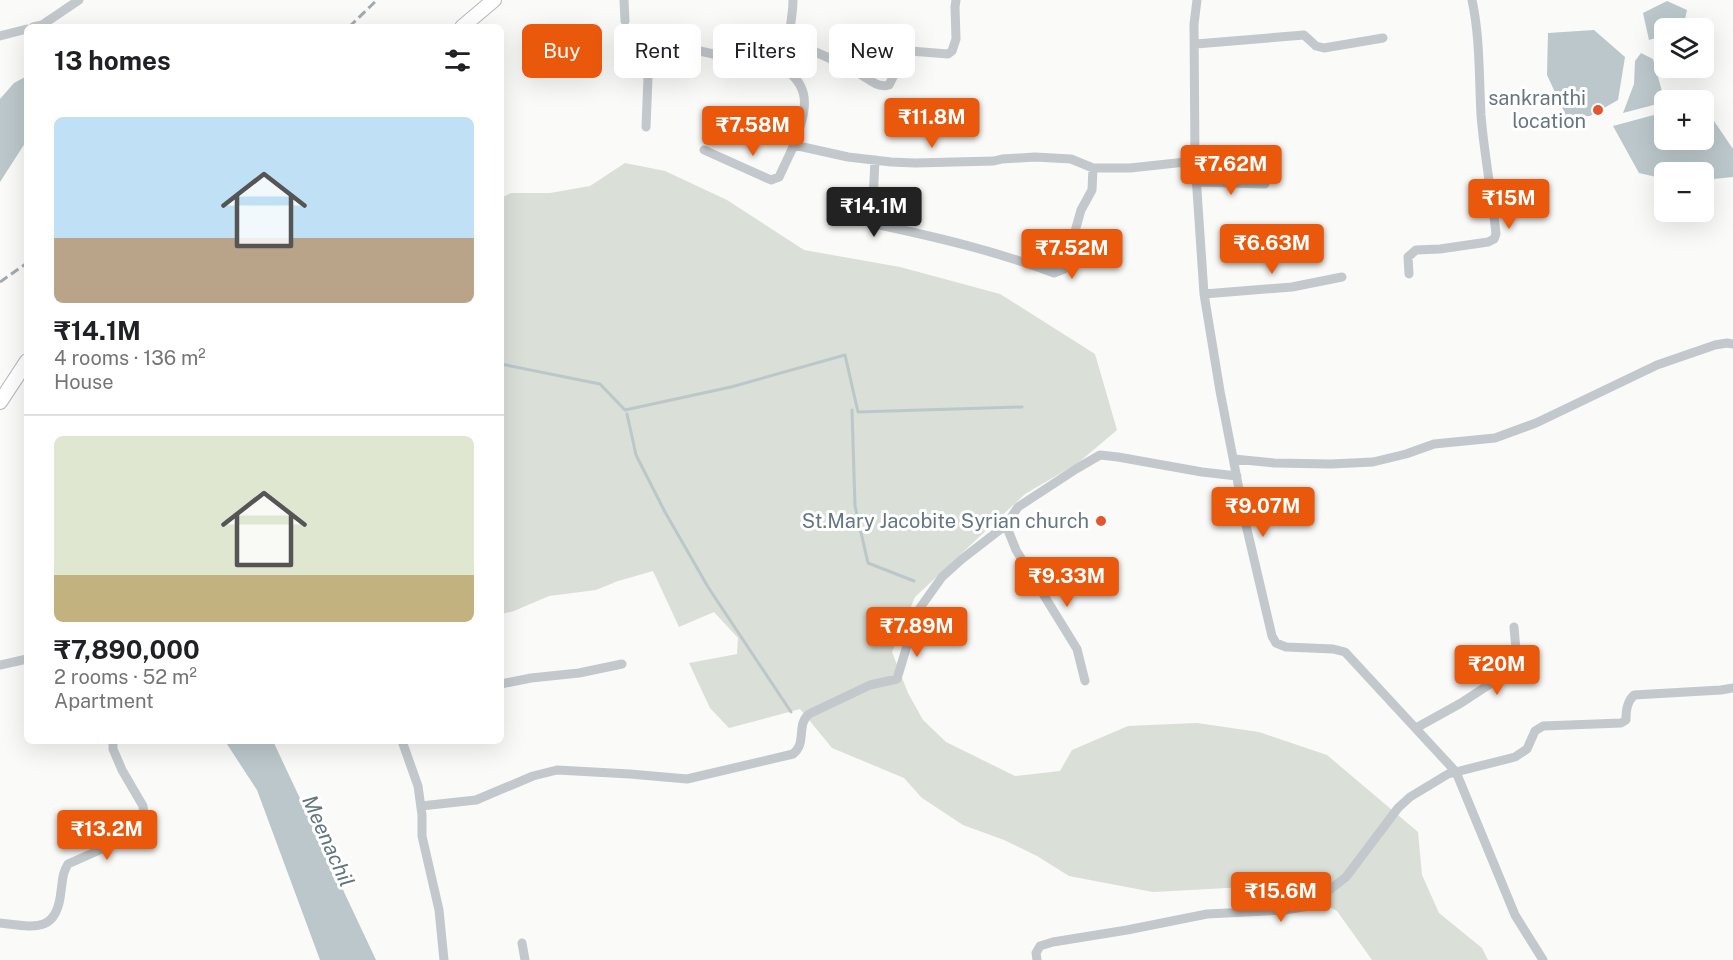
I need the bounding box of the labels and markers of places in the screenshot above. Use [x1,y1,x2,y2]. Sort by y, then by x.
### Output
place label: sankranthi location [1488,86,1586,133]
pin: ₹11.8M [883,98,981,149]
marker: sankranthi location [1591,103,1605,117]
pin: ₹7.58M [704,106,802,157]
pin: ₹7.62M [1182,145,1280,196]
pin: ₹15M [1473,179,1545,230]
pin: ₹14.1M [825,187,923,238]
pin: ₹6.63M [1223,224,1321,275]
pin: ₹7.52M [1023,229,1121,280]
pin: ₹9.07M [1214,487,1312,538]
place label: St.Mary Jacobite Syrian church [802,509,1089,533]
marker: St.Mary Jacobite Syrian church [1094,514,1108,528]
pin: ₹9.33M [1018,557,1116,608]
pin: ₹7.89M [868,607,966,658]
pin: ₹20M [1461,645,1533,696]
pin: ₹13.2M [58,810,156,861]
pin: ₹15.6M [1232,872,1330,923]

